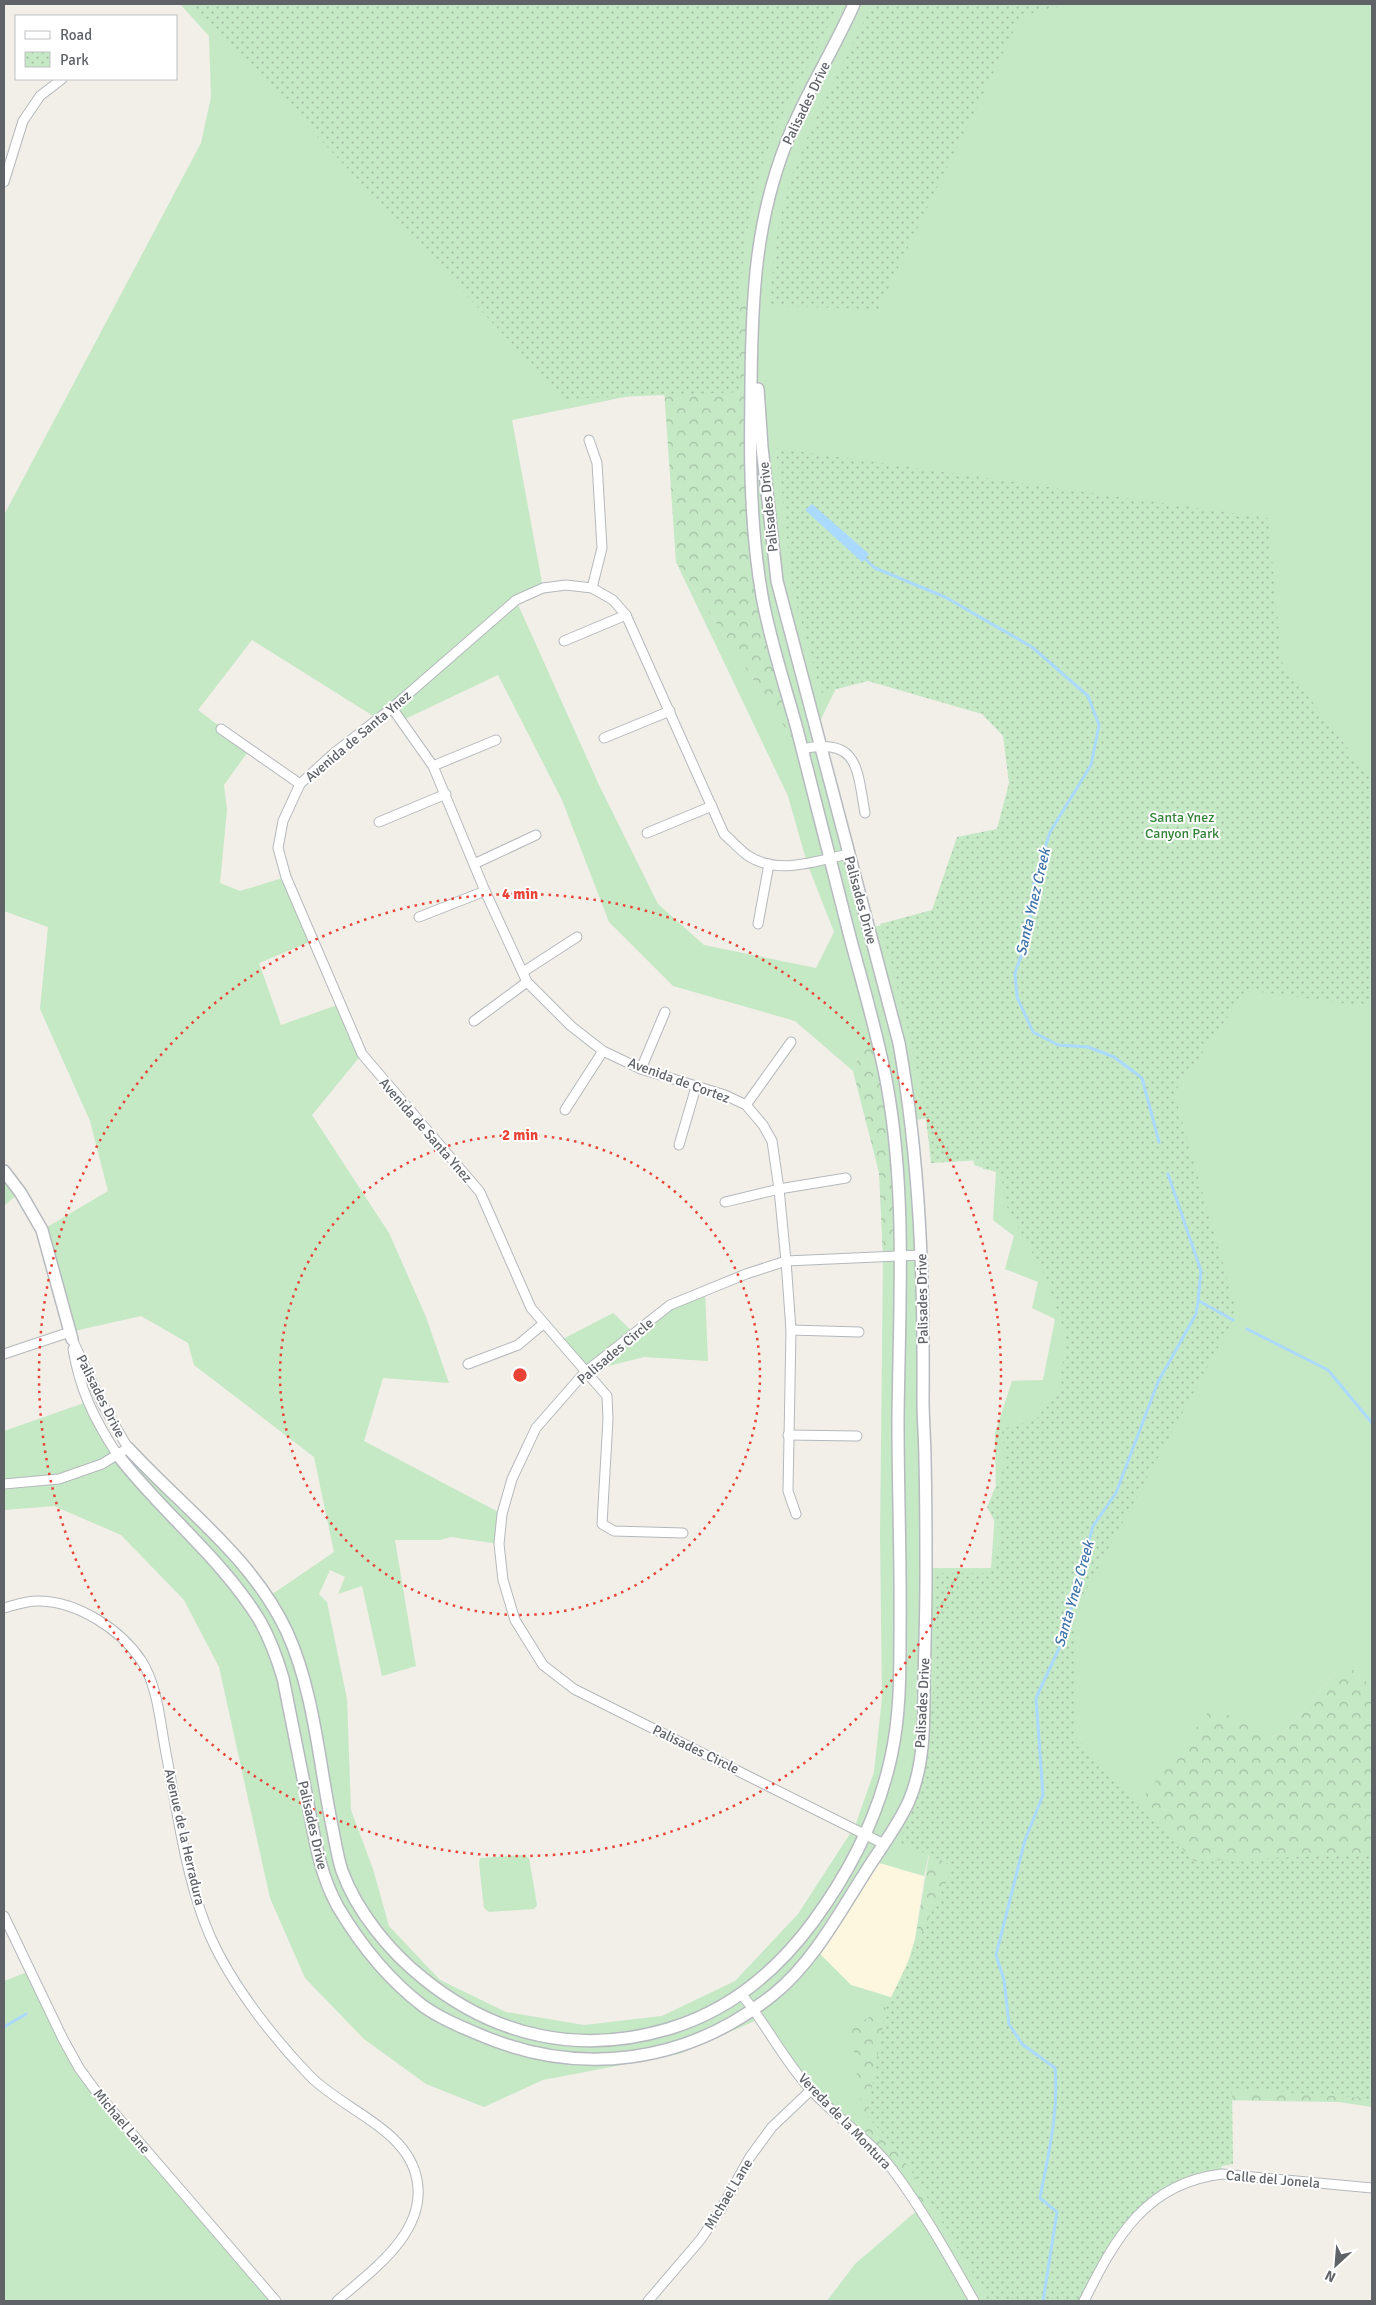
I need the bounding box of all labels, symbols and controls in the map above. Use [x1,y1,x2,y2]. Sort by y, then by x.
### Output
legend [15,15,178,80]
text: Road [60,26,92,44]
text: Park [60,51,89,69]
street label: Palisades Drive [779,59,834,148]
street label: Palisades Drive [755,461,782,553]
street label: Avenida de Santa Ynez [302,687,415,786]
park label: Santa Ynez Canyon Park [1145,809,1219,842]
water label: Santa Ynez Creek [1012,845,1054,957]
street label: Palisades Drive [841,854,880,946]
text: 4 min [502,885,538,903]
street label: Avenida de Cortez [626,1054,732,1107]
street label: Avenida de Santa Ynez [376,1075,476,1186]
text: 2 min [502,1126,538,1144]
street label: Palisades Drive [913,1254,932,1344]
street label: Palisades Circle [574,1315,657,1388]
street label: Palisades Drive [72,1352,129,1440]
centre of rings [511,1366,529,1384]
water label: Santa Ynez Creek [1050,1537,1098,1649]
street label: Palisades Drive [912,1657,933,1749]
street label: Palisades Circle [650,1721,742,1778]
street label: Avenue de la Herradura [161,1767,208,1907]
street label: Palisades Drive [294,1779,331,1871]
street label: Vereda de la Montura [795,2070,895,2173]
street label: Michael Lane [90,2085,154,2157]
street label: Michael Lane [701,2156,756,2233]
street label: Calle del Jonela [1225,2167,1321,2192]
north arrow [1311,2240,1361,2290]
text: N [1322,2266,1339,2286]

